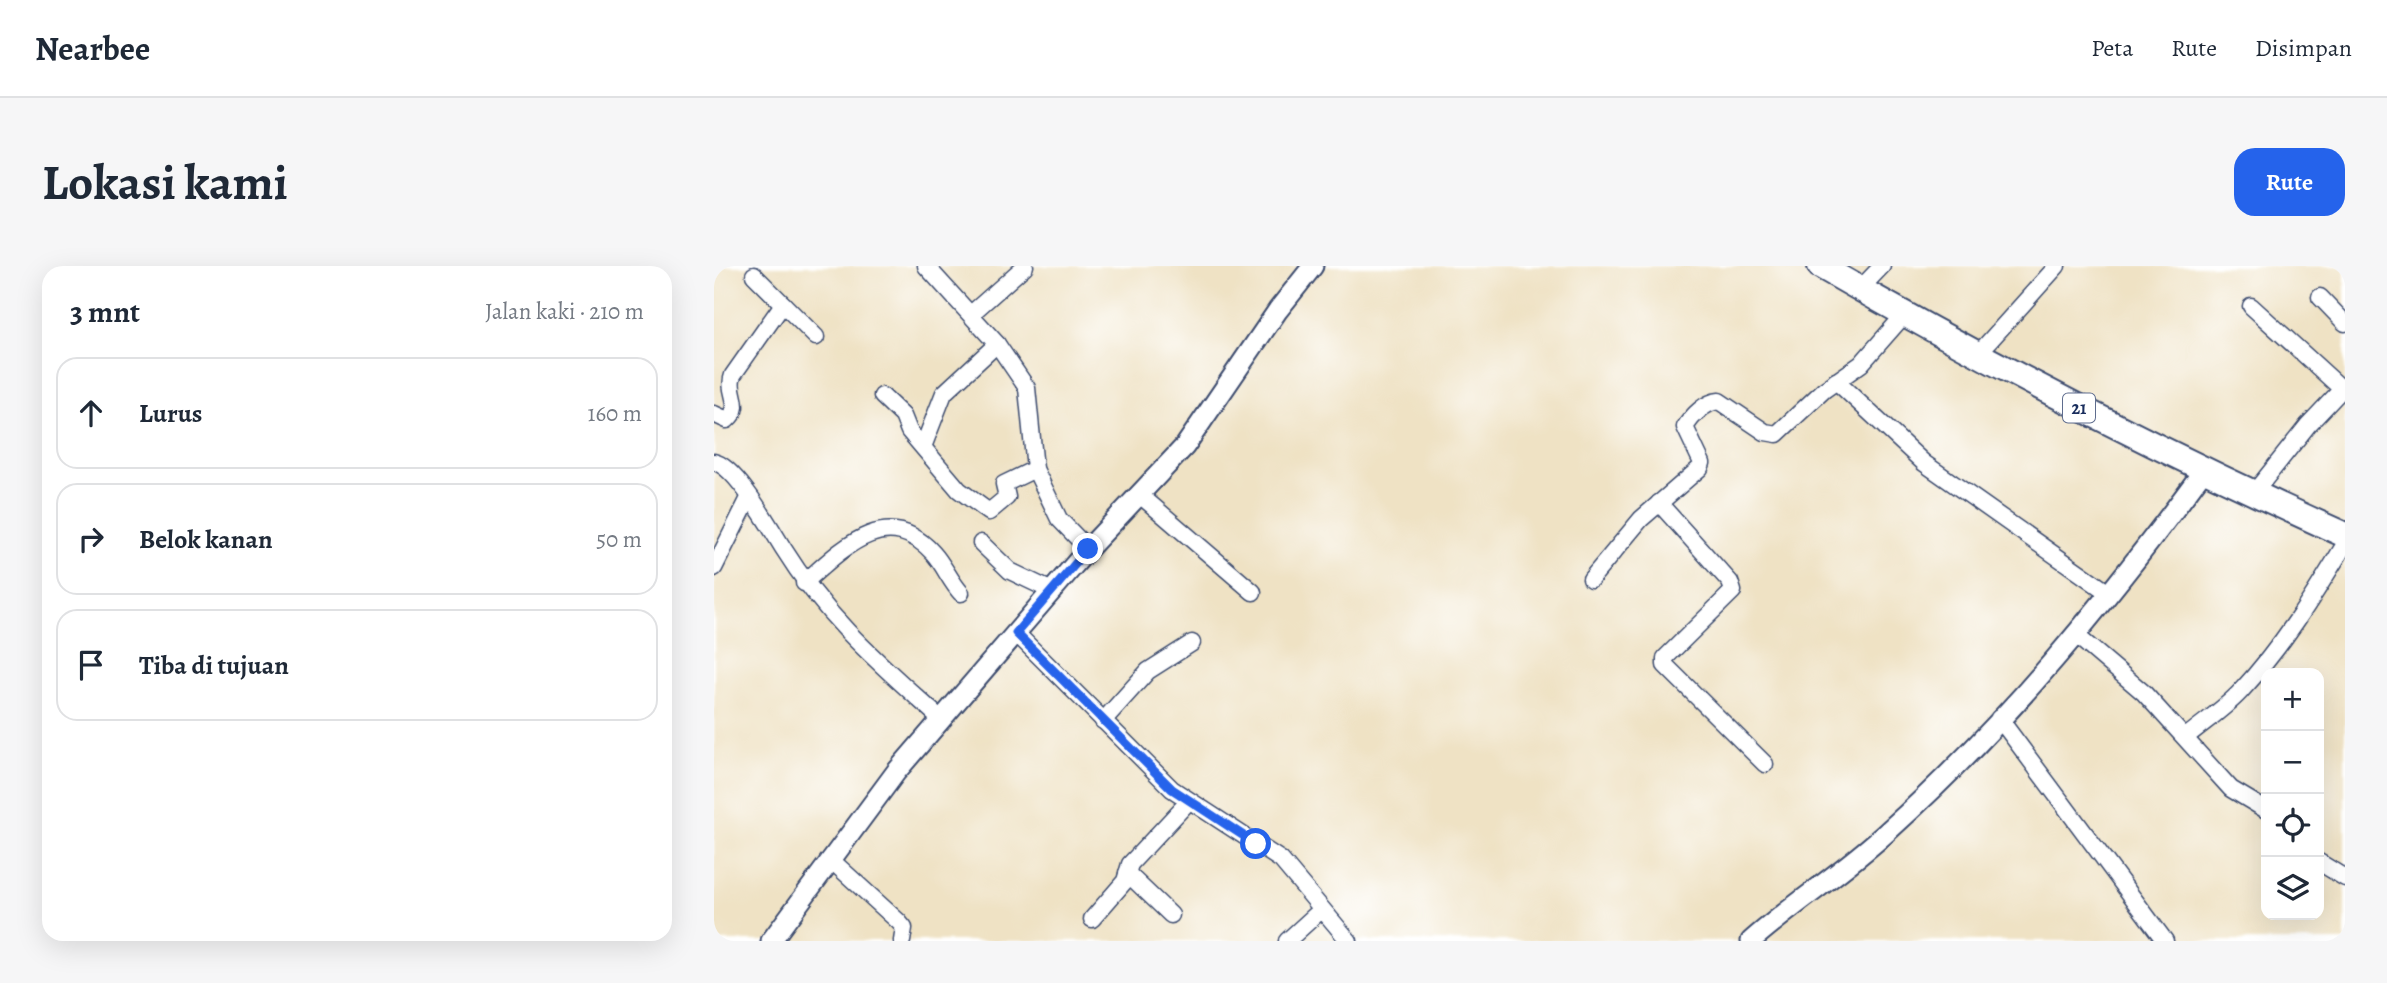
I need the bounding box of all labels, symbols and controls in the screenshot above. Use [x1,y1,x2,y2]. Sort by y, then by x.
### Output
text: Nearbee [35,26,150,71]
text: Peta [2091,32,2133,64]
text: Rute [2171,32,2217,64]
text: Disimpan [2255,32,2352,64]
button: Rute [2234,148,2345,216]
text: Lokasi kami [42,149,288,216]
text: 3 mnt [70,292,140,332]
text: Jalan kaki · 210 m [485,296,644,327]
road number: 21 [2063,393,2095,422]
icon: ahead [72,394,110,432]
text: Lurus [139,396,202,431]
text: 160 m [588,398,642,429]
icon: right [72,520,110,558]
text: Belok kanan [139,522,273,557]
text: 50 m [596,524,642,555]
route end [1072,533,1103,564]
icon: arrive [72,646,110,684]
text: Tiba di tujuan [139,648,289,683]
map controls [2261,668,2324,920]
button: + [2261,668,2324,731]
button: − [2261,731,2324,794]
button: locate [2261,794,2324,857]
route start [1240,828,1271,859]
button: layers [2261,857,2324,920]

